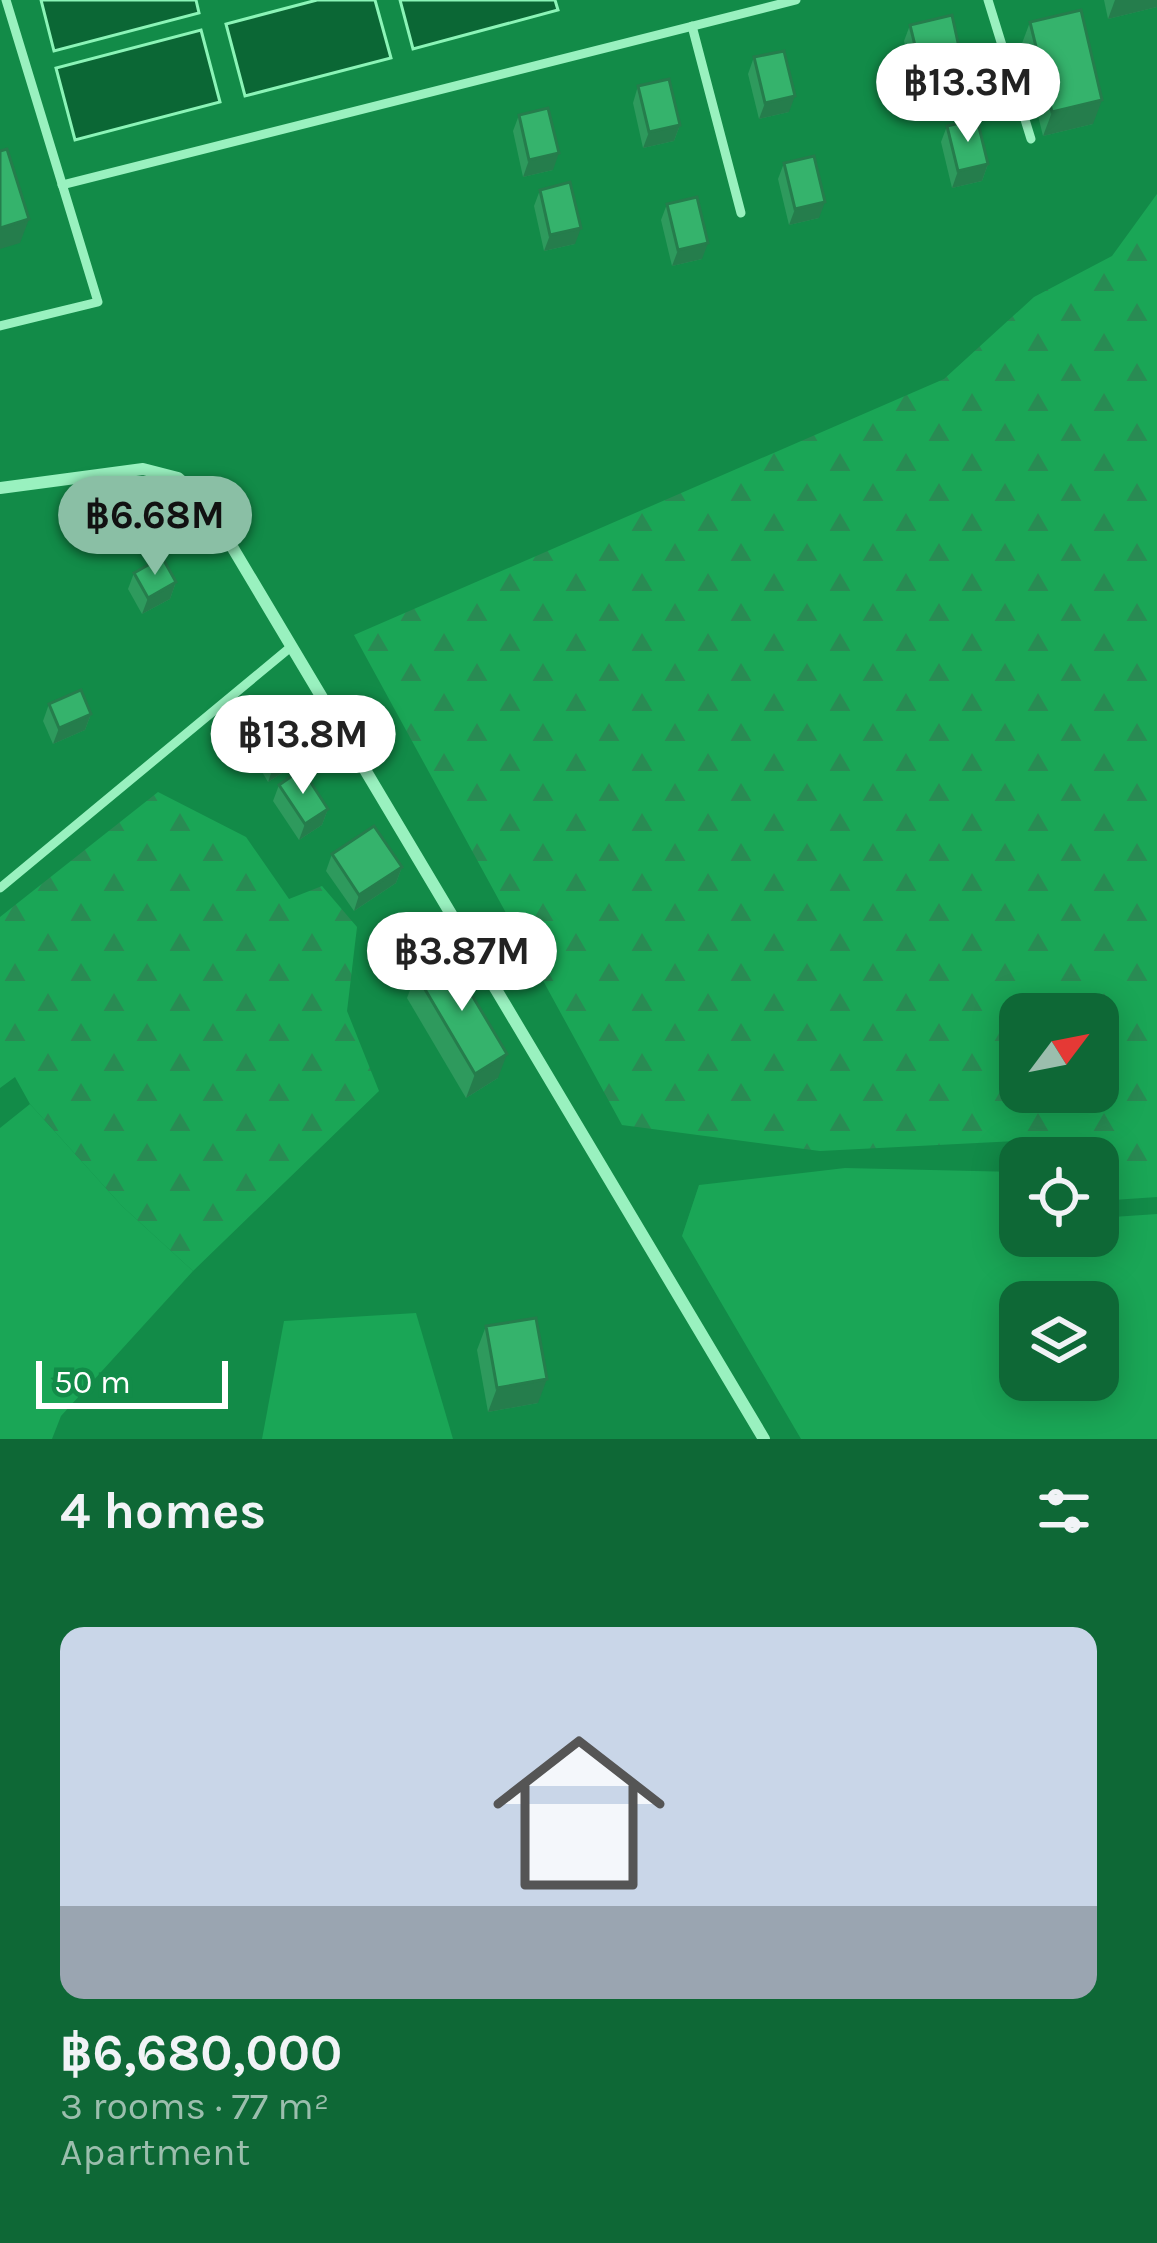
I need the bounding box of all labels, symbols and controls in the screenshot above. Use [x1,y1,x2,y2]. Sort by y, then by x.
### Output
pin: ฿13.3M [870,43,1066,145]
text: ฿13.3M [903,59,1033,105]
pin: ฿6.68M [57,476,253,578]
text: ฿6.68M [85,492,225,538]
pin: ฿13.8M [205,695,401,797]
text: ฿13.8M [238,711,368,757]
pin: ฿3.87M [364,912,560,1014]
text: ฿3.87M [394,928,530,974]
north arrow [999,993,1119,1113]
map controls [999,993,1119,1401]
button: locate [999,1137,1119,1257]
button: layers [999,1281,1119,1401]
scale bar [36,1355,228,1408]
text: 50 m [54,1363,131,1401]
icon: filters [1031,1478,1097,1544]
text: 4 homes [60,1481,266,1541]
icon: home [471,1705,687,1921]
text: ฿6,680,000 [60,2023,342,2083]
text: 3 rooms · 77 m² [60,2083,330,2129]
text: Apartment [60,2129,250,2175]

